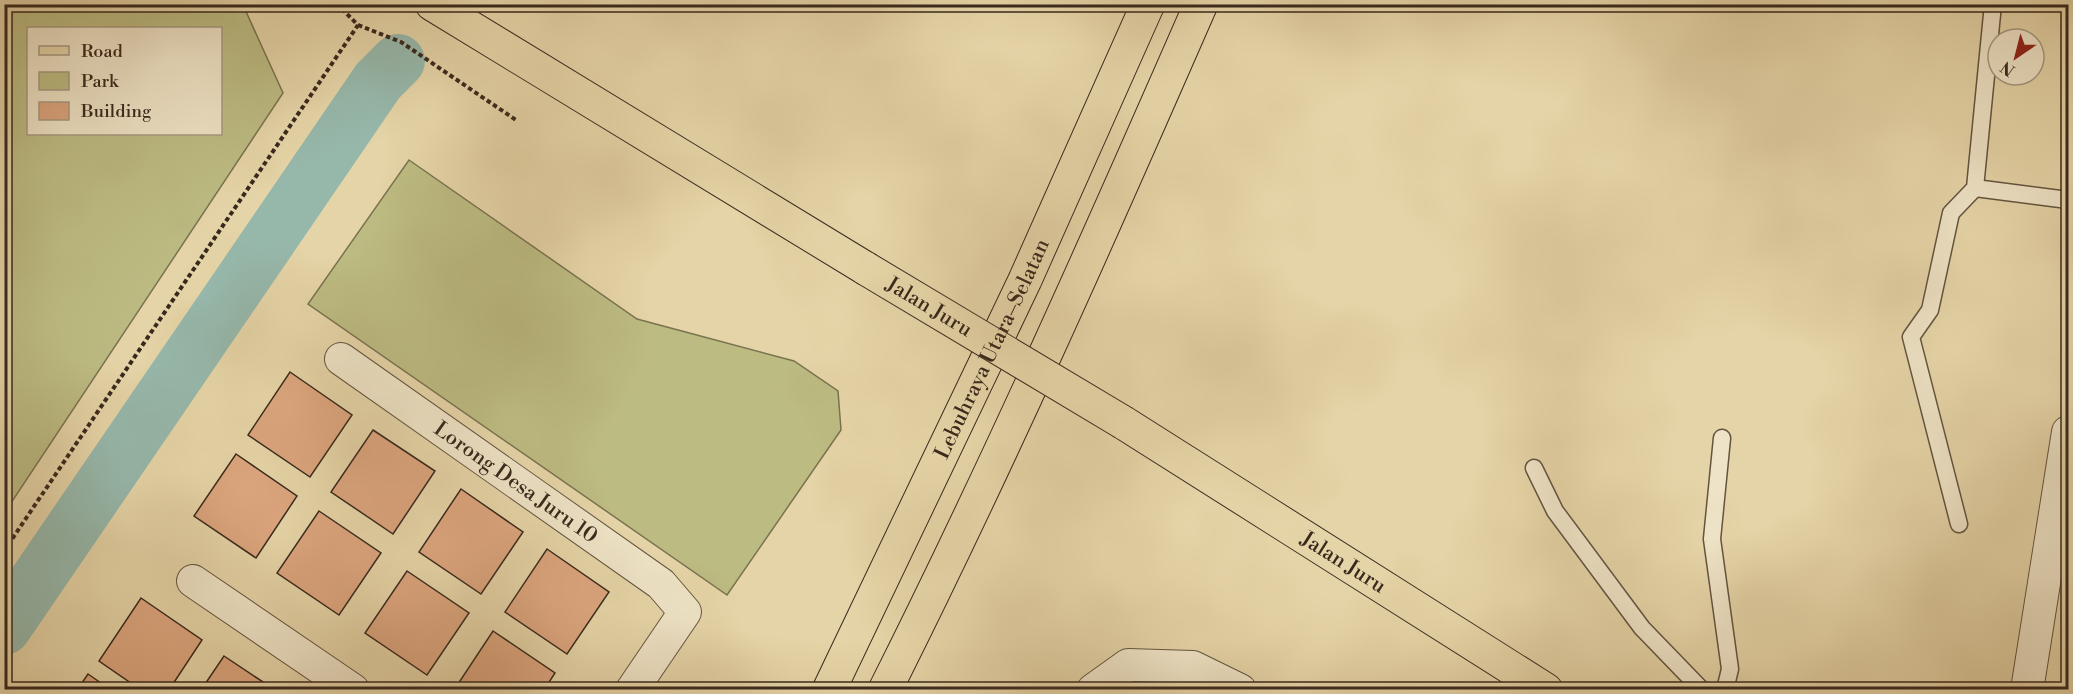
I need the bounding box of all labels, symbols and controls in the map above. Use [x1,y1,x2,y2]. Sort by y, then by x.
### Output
legend [27,27,222,135]
north arrow [1986,27,2046,87]
text: Road [81,40,124,63]
text: N [1997,56,2019,80]
text: Park [81,70,120,93]
text: Building [80,100,152,123]
street label: Lebuhraya Utara–Selatan [929,235,1056,464]
street label: Jalan Juru [880,271,977,343]
street label: Lorong Desa Juru 10 [428,416,603,549]
street label: Jalan Juru [1295,526,1391,599]

